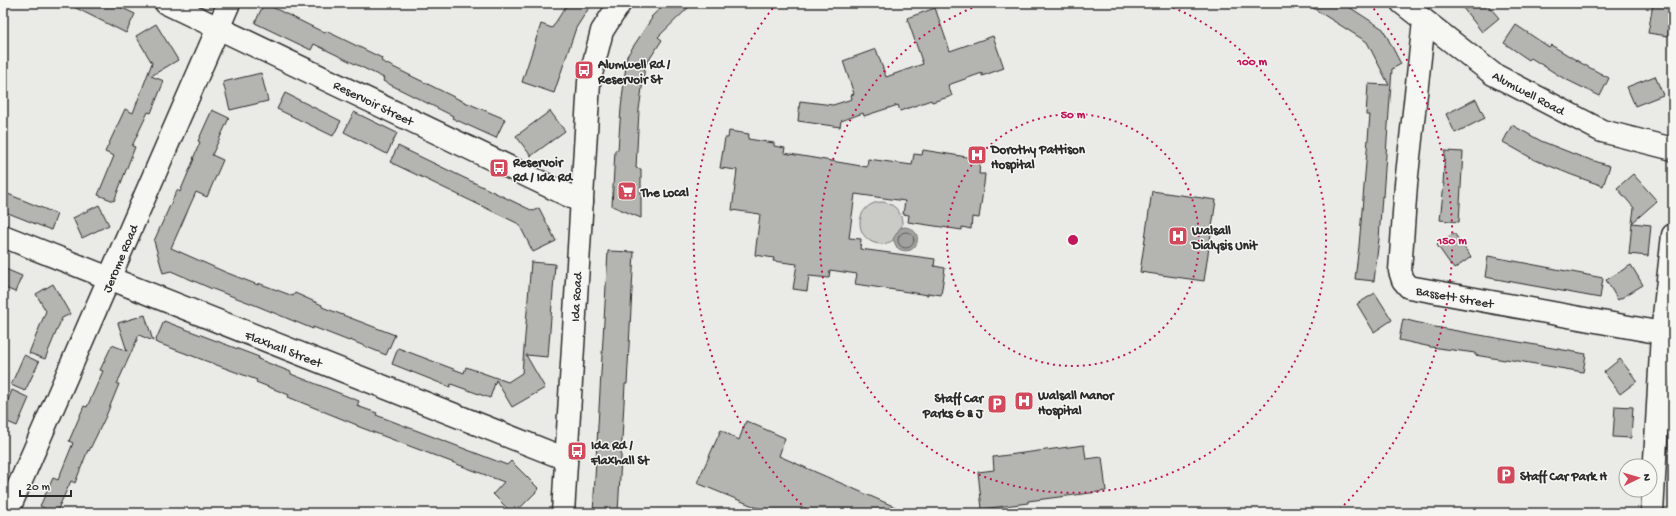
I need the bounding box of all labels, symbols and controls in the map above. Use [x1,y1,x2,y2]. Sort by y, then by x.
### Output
text: 100 m [1236,56,1267,70]
place label: Alumwell Rd / Reservoir St [597,58,671,88]
bus stop icon: Alumwell Rd / Reservoir St [573,59,595,81]
street label: Alumwell Road [1489,69,1568,120]
street label: Reservoir Street [330,78,417,131]
text: 50 m [1061,109,1086,123]
place label: Dorothy Pattison Hospital [990,143,1086,174]
hospital icon: Dorothy Pattison Hospital [966,144,988,166]
place label: Reservoir Rd / Ida Rd [512,156,574,186]
bus stop icon: Reservoir Rd / Ida Rd [488,157,510,179]
supermarket icon: The Local [616,180,638,202]
place label: The Local [640,186,689,201]
street label: Jerome Road [100,221,143,295]
place label: Walsall Dialysis Unit [1191,224,1259,254]
hospital icon: Walsall Dialysis Unit [1167,225,1189,247]
centre of rings [1066,233,1080,247]
text: 150 m [1436,235,1467,249]
street label: Ida Road [569,271,586,322]
street label: Bassett Street [1414,284,1496,313]
street label: Flaxhall Street [242,328,325,372]
place label: Walsall Manor Hospital [1037,389,1115,420]
hospital icon: Walsall Manor Hospital [1013,390,1035,412]
place label: Staff Car Parks G & J [922,391,984,422]
parking icon: Staff Car Parks G & J [986,393,1008,415]
place label: Ida Rd / Flaxhall St [590,439,651,469]
bus stop icon: Ida Rd / Flaxhall St [566,440,588,462]
north arrow [1618,458,1658,498]
parking icon: Staff Car Park H [1495,464,1517,486]
place label: Staff Car Park H [1520,469,1607,485]
scale bar [20,472,71,498]
text: N [1640,473,1652,481]
text: 20 m [26,481,51,495]

